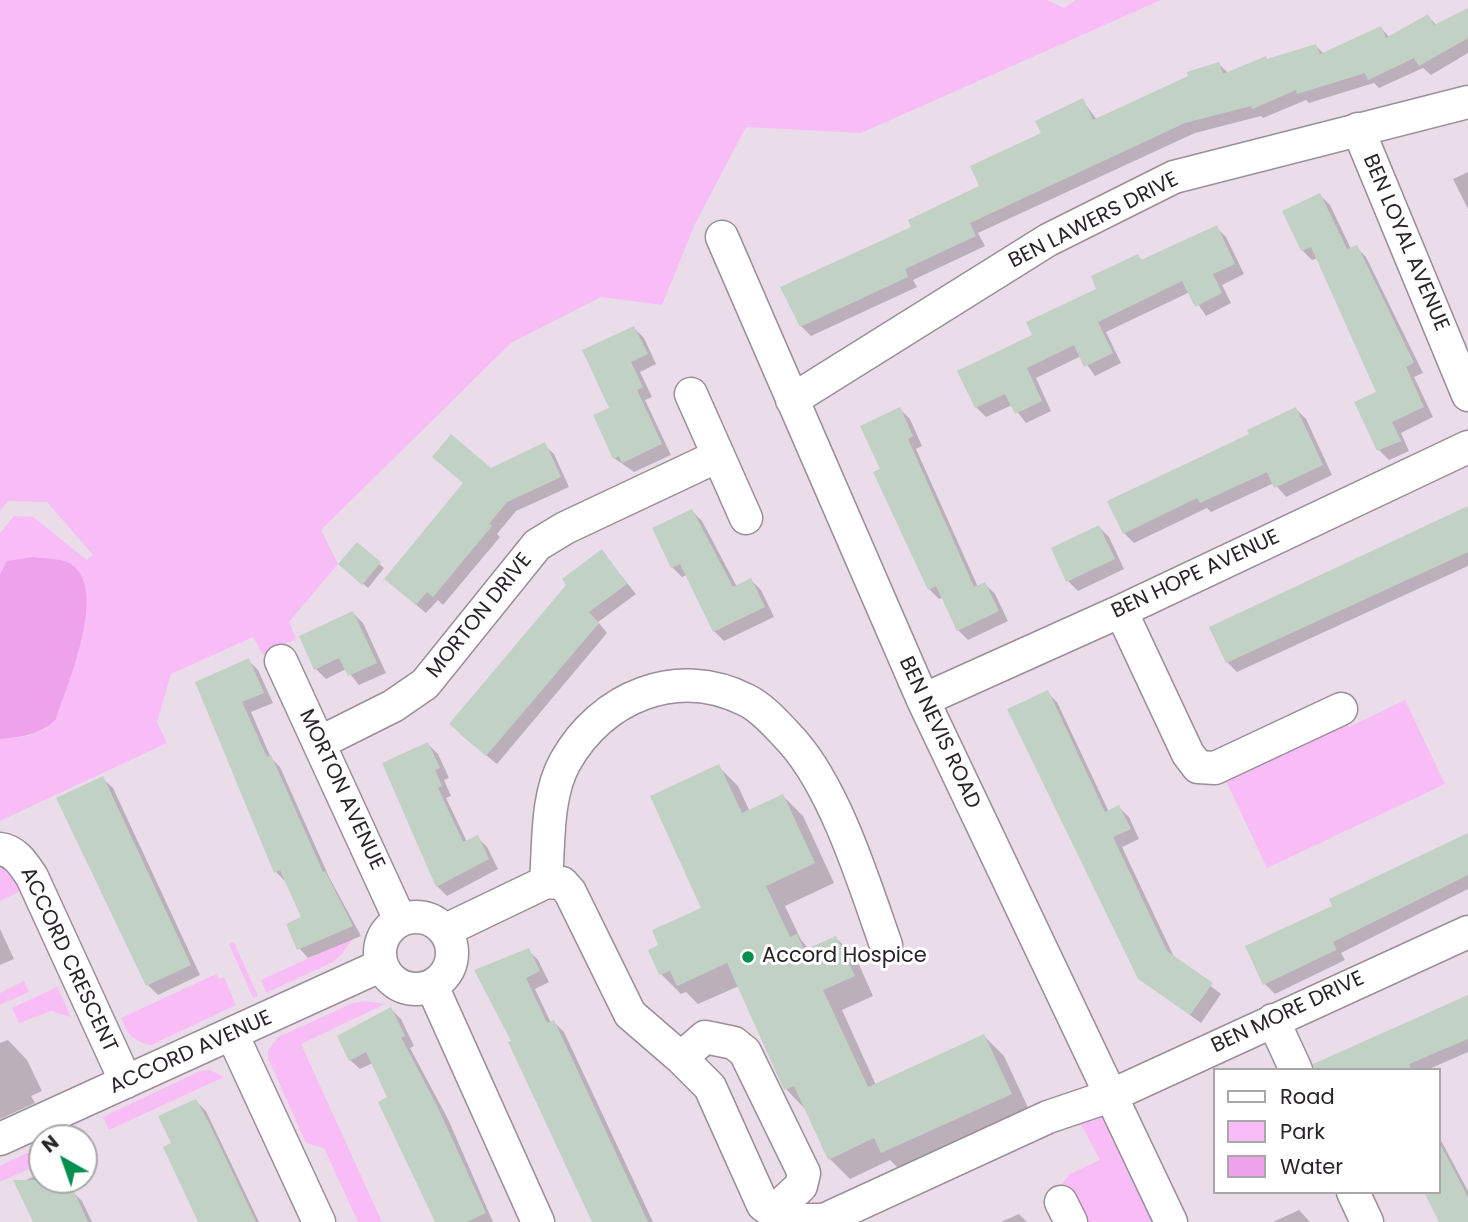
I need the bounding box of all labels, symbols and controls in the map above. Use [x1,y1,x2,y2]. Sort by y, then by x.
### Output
street label: BEN LOYAL AVENUE [1356,151,1454,335]
street label: BEN LAWERS DRIVE [1005,167,1183,275]
street label: BEN HOPE AVENUE [1108,525,1284,625]
street label: MORTON DRIVE [422,548,538,684]
street label: BEN NEVIS ROAD [893,653,985,813]
street label: MORTON AVENUE [293,706,389,874]
street label: ACCORD CRESCENT [14,863,122,1057]
place label: Accord Hospice [762,944,927,970]
marker: Accord Hospice [740,949,756,965]
street label: BEN MORE DRIVE [1208,967,1368,1059]
street label: ACCORD AVENUE [106,1006,276,1100]
legend [1212,1068,1440,1194]
text: Road [1280,1082,1335,1111]
text: Park [1280,1117,1325,1146]
north arrow [28,1124,98,1194]
text: N [36,1129,65,1159]
text: Water [1280,1152,1343,1181]

